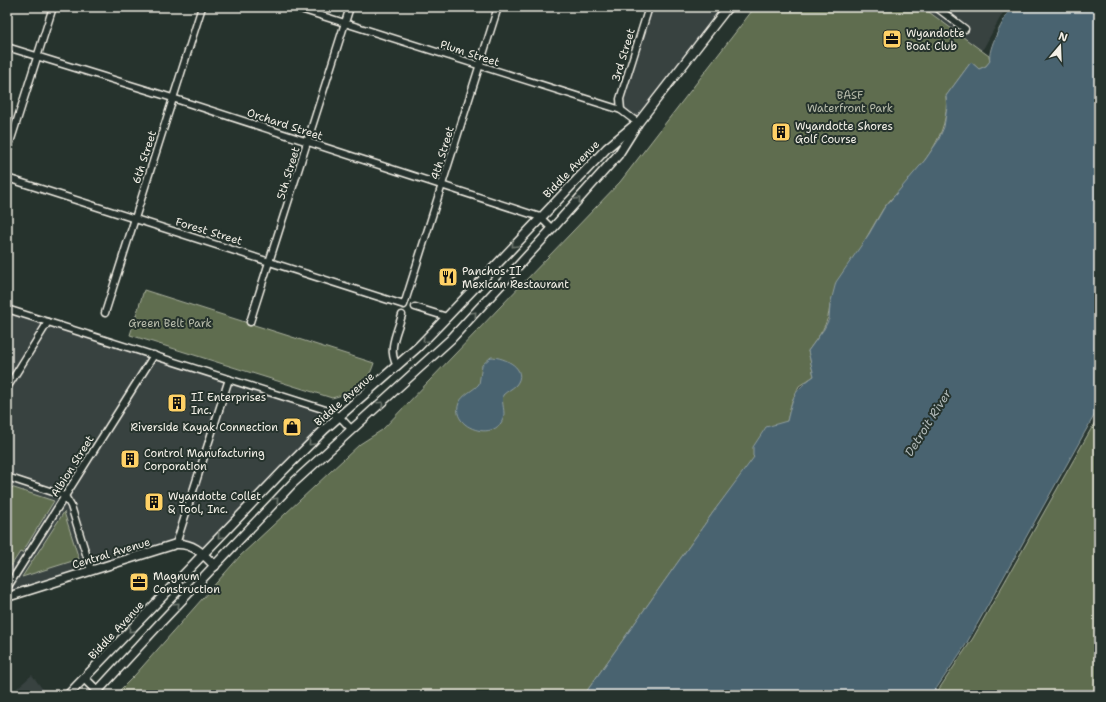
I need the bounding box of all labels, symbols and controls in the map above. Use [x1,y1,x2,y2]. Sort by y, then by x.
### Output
street label: 3rd Street [608,26,639,84]
place label: Wyandotte Boat Club [906,26,965,54]
north arrow [1040,26,1080,66]
office icon: Wyandotte Boat Club [881,28,903,50]
text: N [1057,29,1070,46]
street label: Plum Street [438,37,502,70]
park label: BASF Waterfront Park [807,88,893,116]
street label: Orchard Street [245,105,325,144]
place label: Wyandotte Shores Golf Course [795,119,893,147]
building icon: Wyandotte Shores Golf Course [770,121,792,143]
street label: 4th Street [427,124,458,182]
street label: 6th Street [129,128,160,186]
street label: Biddle Avenue [540,137,603,202]
street label: 5th Street [273,145,304,201]
one-way arrow [574,197,581,205]
street label: Forest Street [174,214,244,249]
one-way arrow [511,241,518,248]
place label: Panchos II Mexican Restaurant [462,264,569,292]
restaurant icon: Panchos II Mexican Restaurant [437,266,459,288]
one-way arrow [469,311,477,319]
park label: Green Belt Park [128,316,212,331]
one-way arrow [422,335,430,343]
street label: Biddle Avenue [311,369,378,430]
water label: Detroit River [901,386,955,459]
place label: II Enterprises Inc. [191,390,266,418]
building icon: II Enterprises Inc. [166,392,188,414]
one-way arrow [376,402,383,409]
shop icon: Riverside Kayak Connection [281,416,303,438]
place label: Riverside Kayak Connection [130,420,278,435]
street label: Albion Street [47,432,97,500]
one-way arrow [308,438,316,446]
place label: Control Manufacturing Corporation [144,446,265,474]
building icon: Control Manufacturing Corporation [119,448,141,470]
place label: Wyandotte Collet & Tool, Inc. [168,489,261,517]
building icon: Wyandotte Collet & Tool, Inc. [143,491,165,513]
one-way arrow [272,498,279,505]
one-way arrow [217,531,225,539]
street label: Central Avenue [70,534,152,573]
place label: Magnum Construction [153,569,220,597]
office icon: Magnum Construction [128,571,150,593]
street label: Biddle Avenue [85,598,148,663]
one-way arrow [172,602,180,610]
one-way arrow [128,625,135,633]

